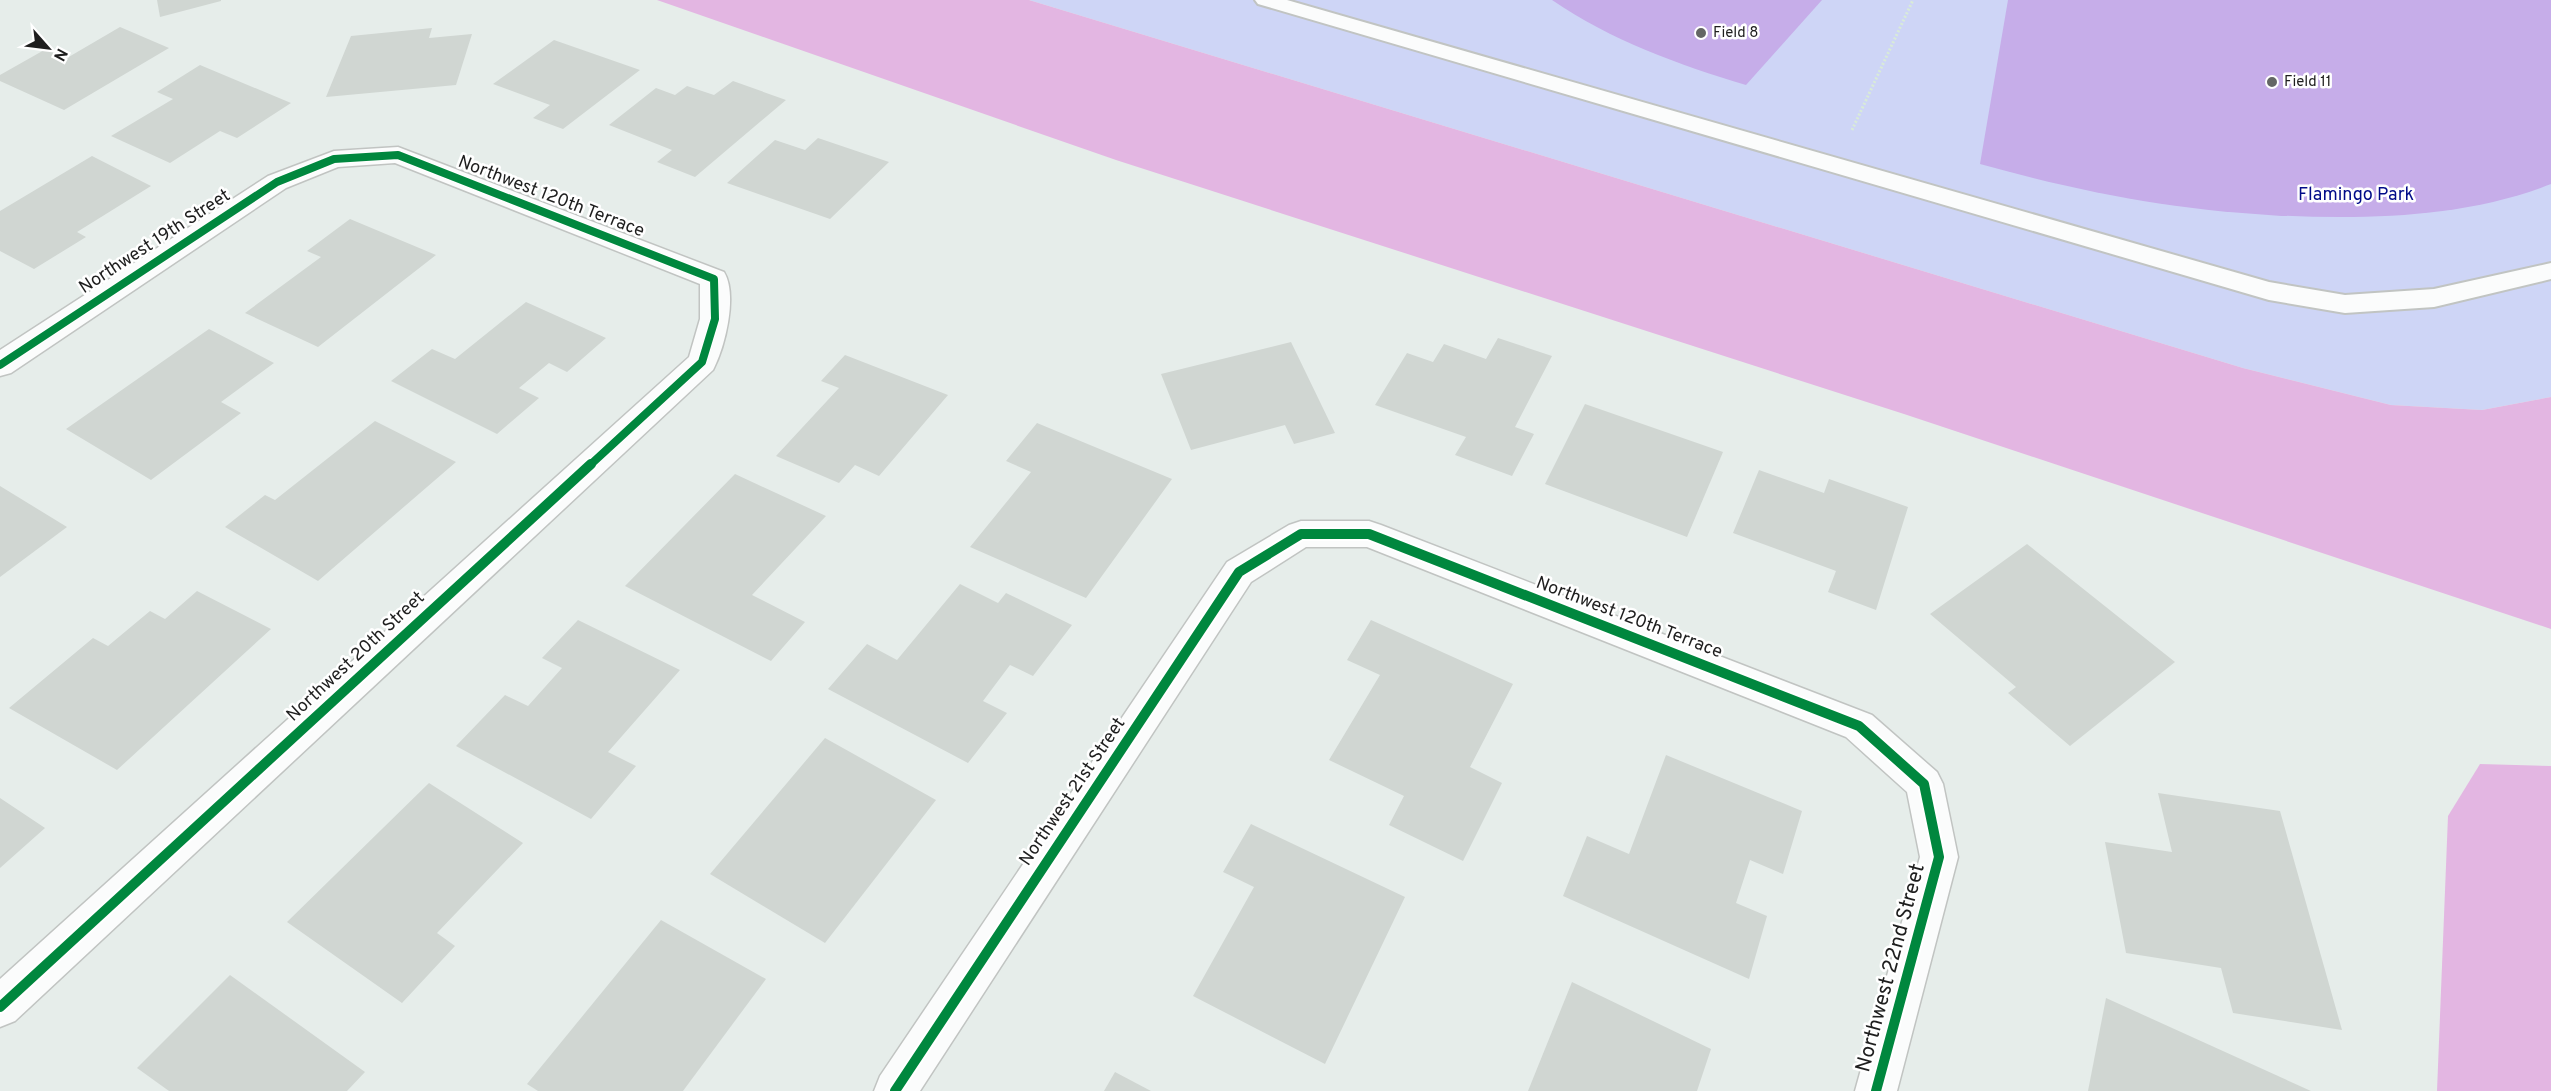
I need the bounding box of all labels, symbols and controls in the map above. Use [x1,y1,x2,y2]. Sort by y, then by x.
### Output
north arrow [18,18,78,78]
place label: Field 8 [1713,24,1758,43]
marker: Field 8 [1694,26,1708,40]
text: N [48,44,71,64]
place label: Field 11 [2284,73,2331,92]
marker: Field 11 [2265,75,2279,89]
street label: Northwest 120th Terrace [454,151,648,243]
park label: Flamingo Park [2298,184,2414,207]
street label: Northwest 19th Street [75,185,235,299]
street label: Northwest 120th Terrace [1532,572,1726,664]
street label: Northwest 20th Street [282,587,430,727]
street label: Northwest 21st Street [1015,713,1131,871]
street label: Northwest 22nd Street [1850,861,1932,1075]

